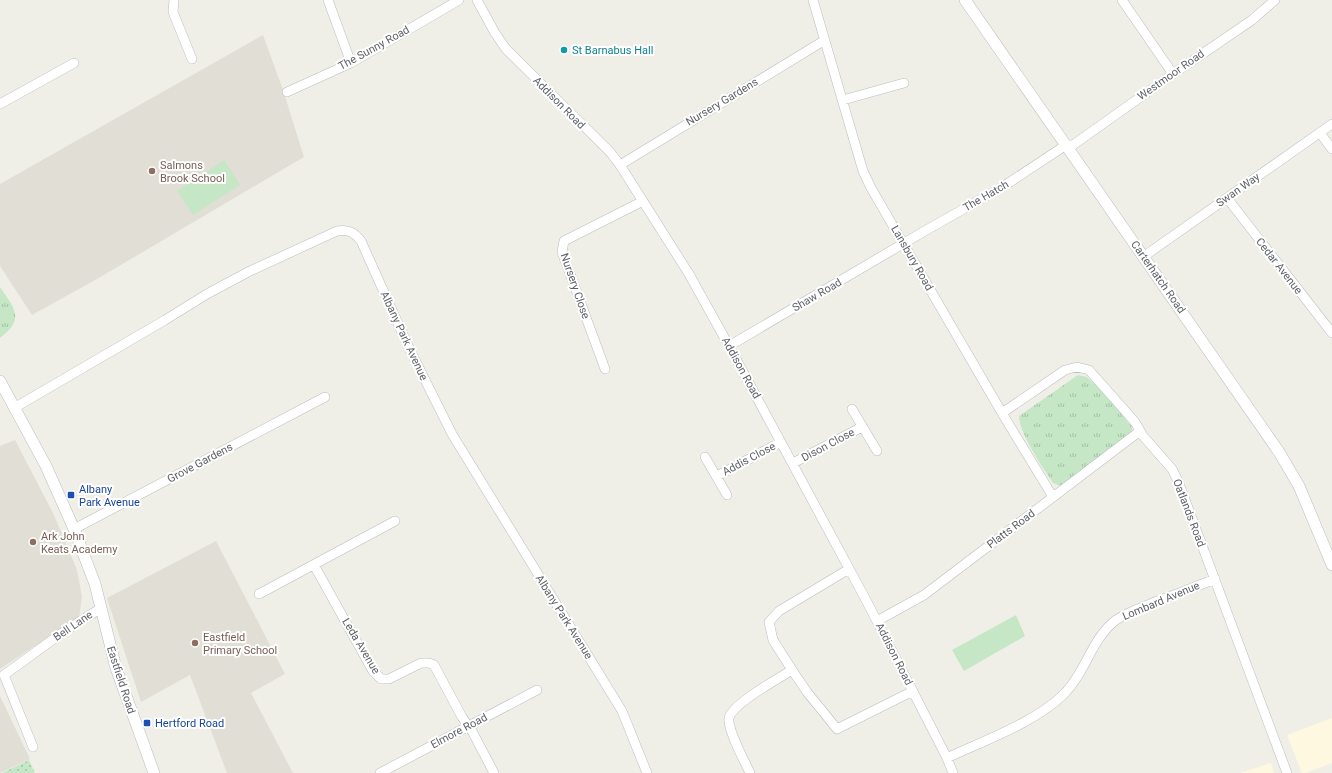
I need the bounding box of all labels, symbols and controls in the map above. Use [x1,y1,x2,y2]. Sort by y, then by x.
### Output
street label: The Sunny Road [336,23,412,73]
place label: St Barnabus Hall [572,44,653,57]
marker: St Barnabus Hall [559,45,569,55]
street label: Westmoor Road [1135,47,1207,103]
street label: Addison Road [530,74,588,132]
street label: Nursery Gardens [684,75,761,129]
place label: Salmons Brook School [160,159,225,185]
marker: Salmons Brook School [147,166,157,176]
street label: Swan Way [1214,170,1263,210]
street label: The Hatch [961,178,1011,214]
street label: Lansbury Road [888,223,936,293]
street label: Cedar Avenue [1253,235,1305,297]
street label: Carterhatch Road [1128,238,1188,316]
street label: Nursery Close [558,251,592,321]
street label: Shaw Road [790,276,844,314]
street label: Albany Park Avenue [378,289,430,383]
street label: Addison Road [719,335,763,401]
street label: Dison Close [799,426,857,464]
street label: Grove Gardens [165,440,235,486]
street label: Addis Close [720,440,778,478]
street label: Oatlands Road [1170,477,1208,549]
place label: Albany Park Avenue [79,483,140,509]
marker: Albany Park Avenue [66,490,76,500]
street label: Platts Road [985,507,1037,551]
place label: Ark John Keats Academy [41,530,118,556]
marker: Ark John Keats Academy [28,537,38,547]
street label: Albany Park Avenue [533,572,595,662]
street label: Lombard Avenue [1120,579,1202,623]
street label: Bell Lane [51,608,95,644]
street label: Leda Avenue [339,616,383,676]
street label: Addison Road [873,621,915,687]
place label: Eastfield Primary School [203,631,277,657]
marker: Eastfield Primary School [190,638,200,648]
street label: Eastfield Road [104,645,138,715]
street label: Elmore Road [428,711,490,751]
place label: Hertford Road [155,717,224,730]
marker: Hertford Road [142,718,152,728]

